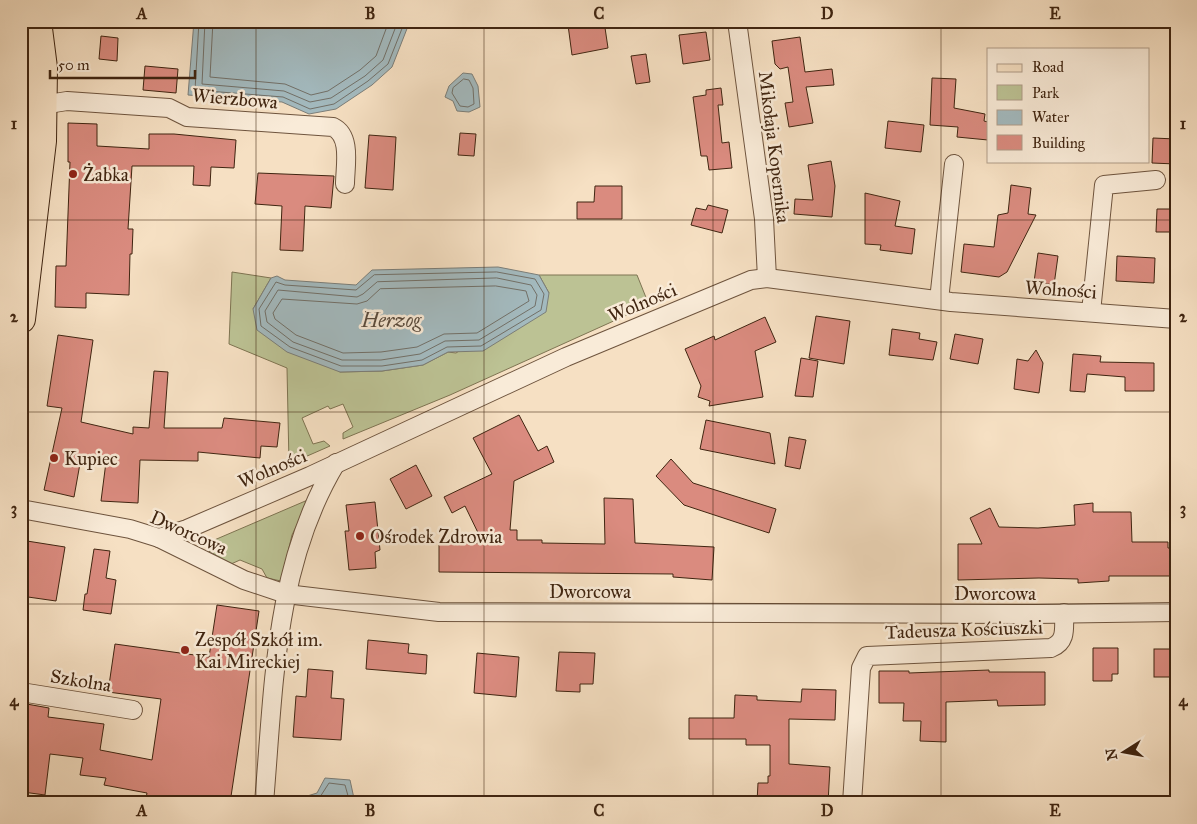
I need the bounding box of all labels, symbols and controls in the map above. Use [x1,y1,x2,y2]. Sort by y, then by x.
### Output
text: A [136,4,148,23]
text: B [365,4,375,23]
text: C [594,4,605,23]
text: D [821,4,834,23]
text: E [1049,4,1061,23]
scale bar [50,48,195,80]
legend [987,48,1150,162]
text: 50 m [58,56,90,74]
text: Road [1032,58,1064,76]
street label: Mikołaja Kopernika [754,70,795,225]
street label: Wierzbowa [191,83,280,114]
text: Park [1032,84,1059,102]
text: Water [1032,108,1069,126]
text: 1 [11,114,18,133]
text: 1 [1180,114,1187,133]
text: Building [1032,134,1086,152]
place label: Żabka [83,163,130,186]
marker: Żabka [67,168,79,180]
street label: Wolności [1024,276,1098,303]
street label: Wolności [604,278,680,327]
text: 2 [10,307,19,326]
text: 2 [1179,307,1188,326]
water label: Herzog [360,308,422,332]
street label: Wolności [234,444,310,493]
place label: Kupiec [64,447,118,470]
marker: Kupiec [48,452,60,464]
text: 3 [11,499,17,519]
text: 3 [1180,499,1186,519]
street label: Dworcowa [147,505,232,560]
place label: Ośrodek Zdrowia [370,525,503,548]
marker: Ośrodek Zdrowia [354,530,366,542]
street label: Dworcowa [549,580,632,603]
street label: Dworcowa [954,582,1037,605]
street label: Tadeusza Kościuszki [885,615,1043,644]
place label: Zespół Szkół im. Kai Mireckiej [195,628,322,673]
marker: Zespół Szkół im. Kai Mireckiej [179,644,191,656]
street label: Szkolna [49,664,114,697]
text: 4 [10,691,20,711]
text: 4 [1179,691,1189,711]
north arrow [1100,726,1150,776]
text: N [1102,747,1121,762]
text: A [136,801,148,820]
text: B [365,801,375,820]
text: C [594,801,605,820]
text: D [821,801,834,820]
text: E [1049,801,1061,820]

